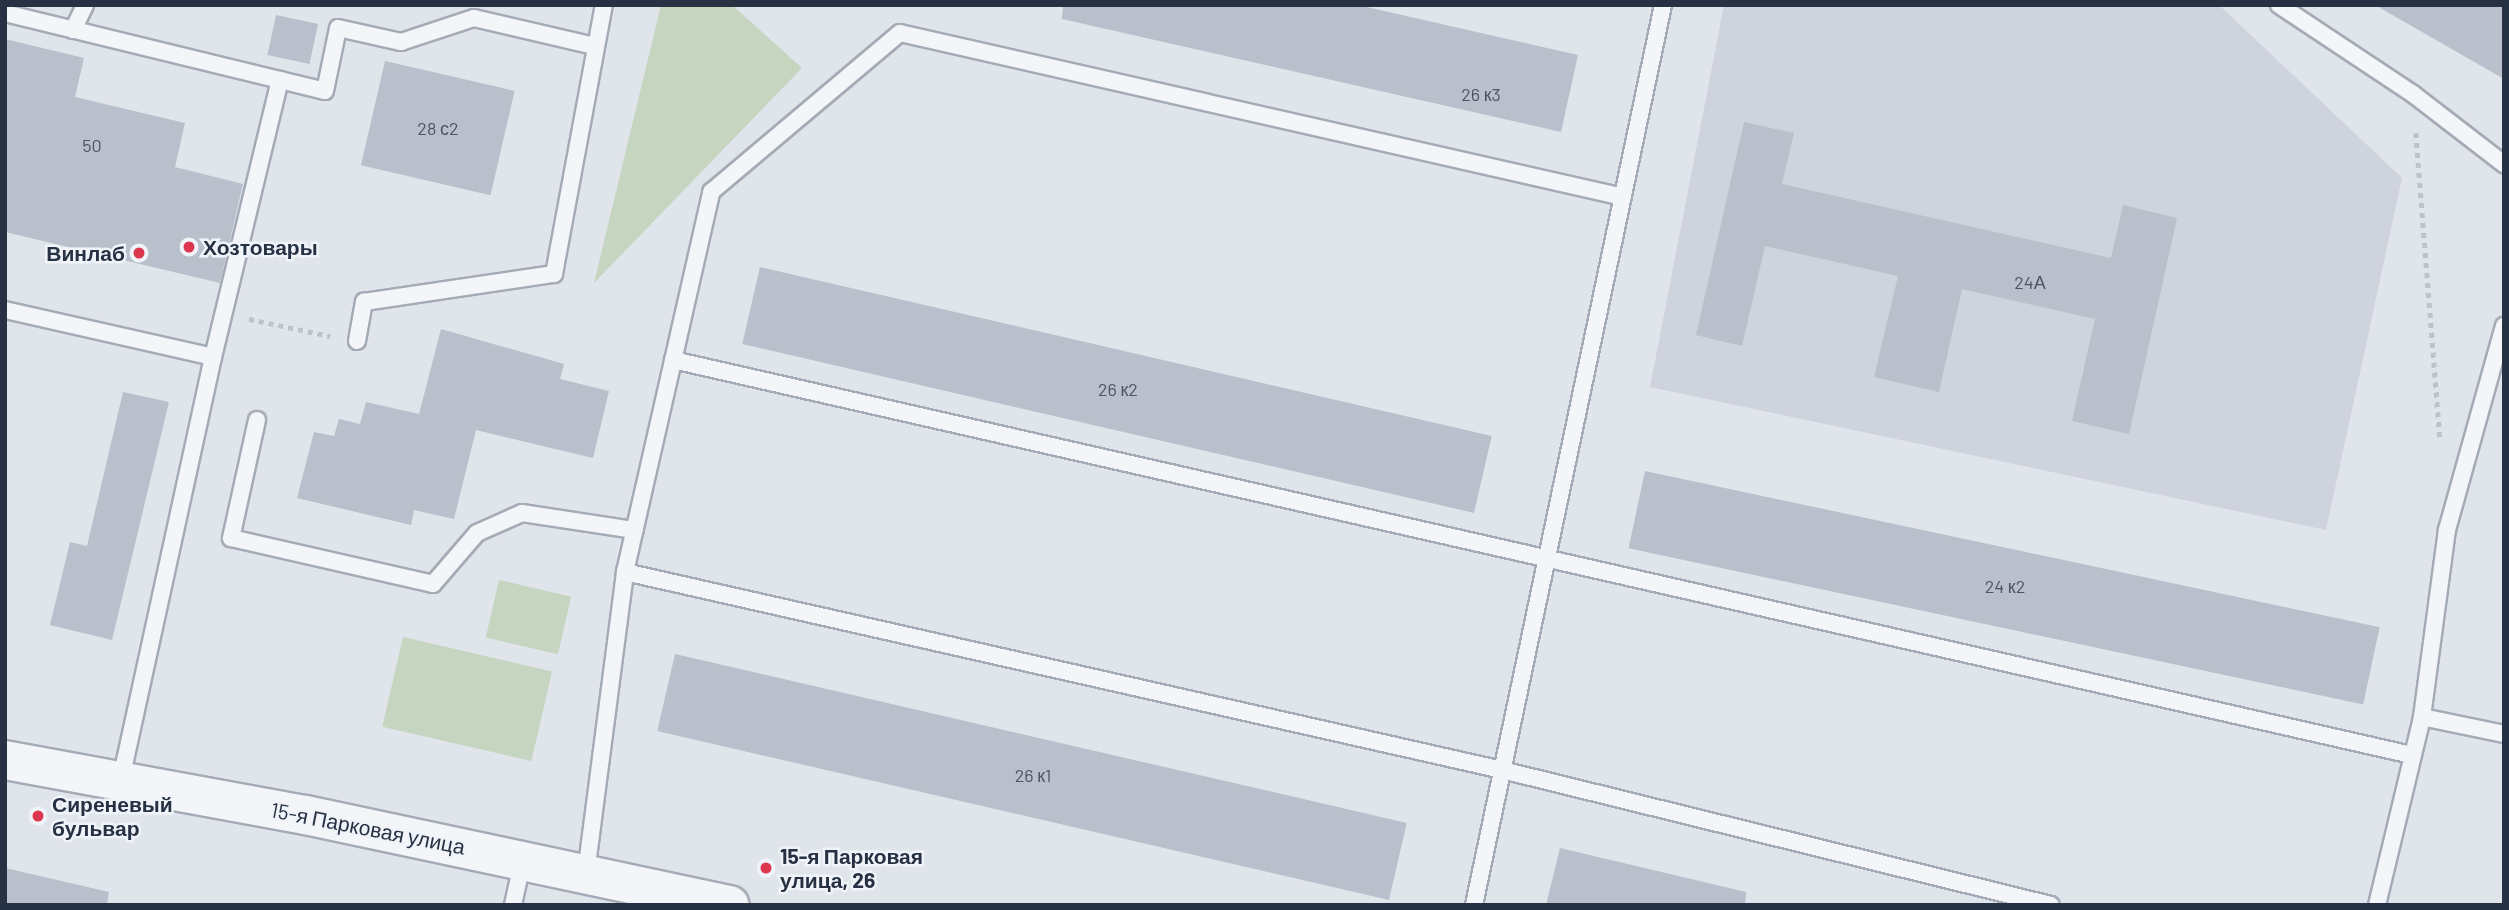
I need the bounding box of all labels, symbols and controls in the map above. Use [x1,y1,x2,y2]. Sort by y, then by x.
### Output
house number: 26 к3 [1461,83,1501,105]
house number: 28 с2 [417,117,459,139]
house number: 50 [82,134,102,156]
place label: Хозтовары [203,234,318,260]
marker: Хозтовары [181,239,197,255]
place label: Винлаб [46,240,125,266]
marker: Винлаб [131,245,147,261]
house number: 24А [2014,271,2046,293]
house number: 26 к2 [1098,378,1138,400]
house number: 24 к2 [1985,575,2025,597]
house number: 26 к1 [1015,764,1051,786]
place label: Сиреневый бульвар [52,791,173,841]
street label: 15-я Парковая улица [269,797,467,859]
marker: Сиреневый бульвар [30,808,46,824]
place label: 15-я Парковая улица, 26 [780,843,923,893]
marker: 15-я Парковая улица, 26 [758,860,774,876]

